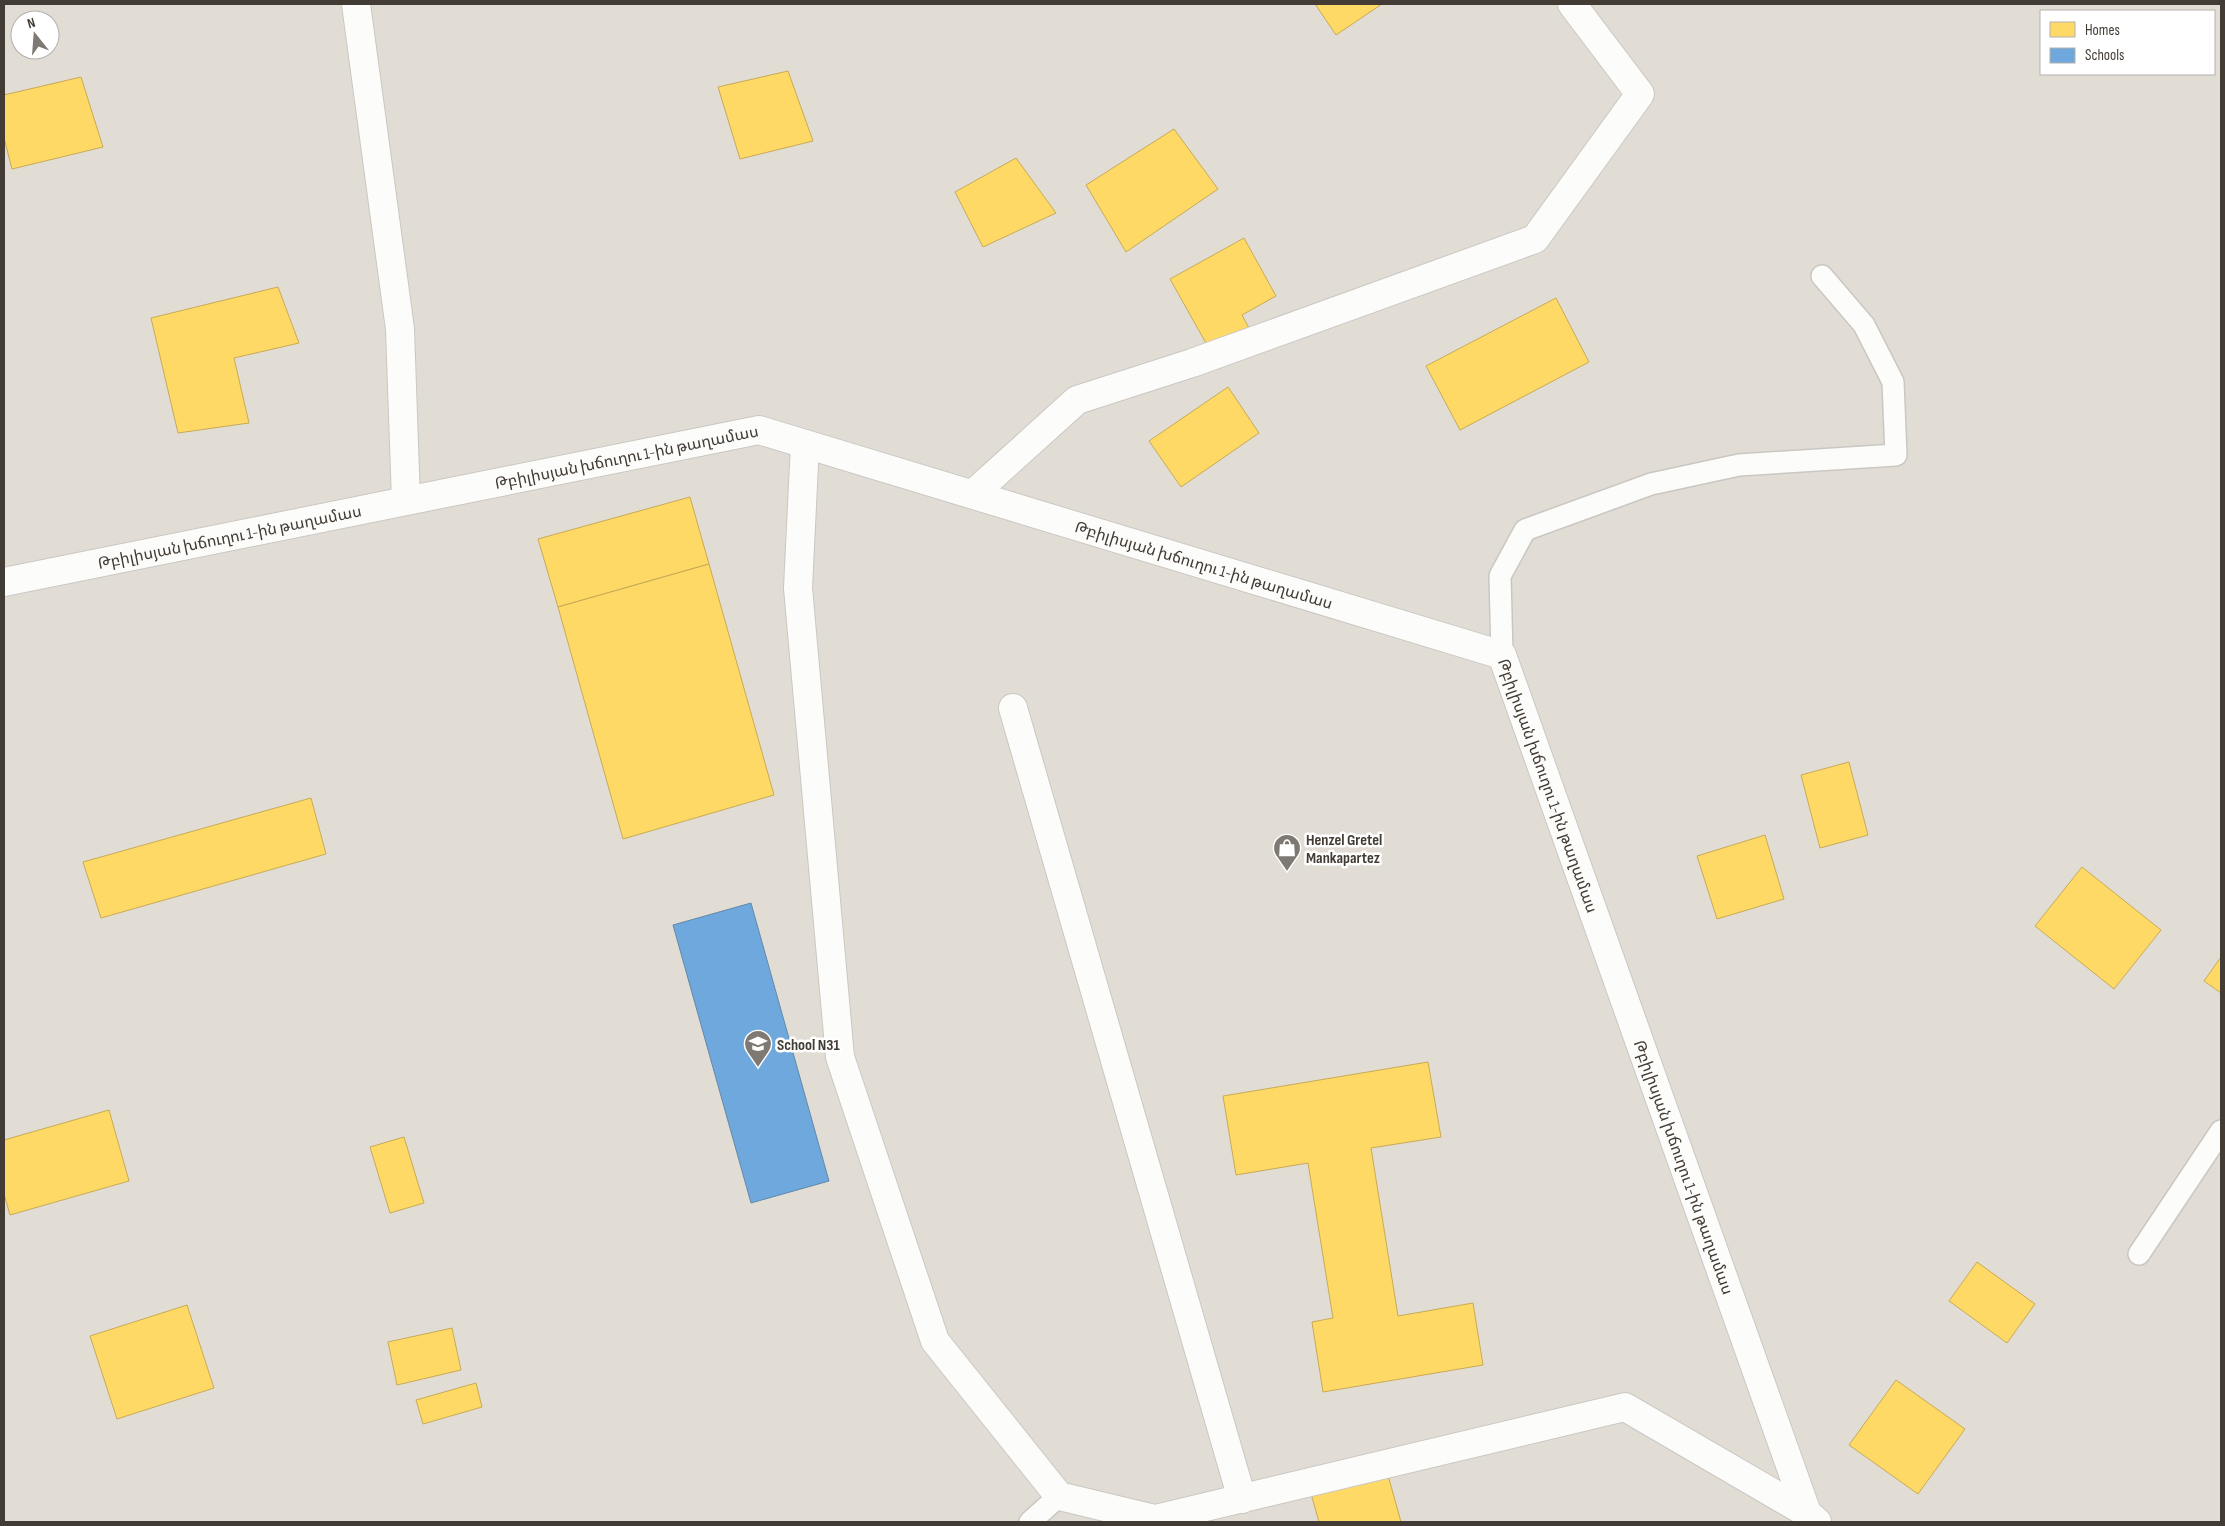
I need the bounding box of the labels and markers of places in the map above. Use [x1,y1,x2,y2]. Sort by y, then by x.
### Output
place label: Henzel Gretel Mankapartez [1306,831,1382,868]
shop icon: Henzel Gretel Mankapartez [1272,833,1302,872]
school or university icon: School N31 [743,1029,773,1068]
place label: School N31 [777,1036,840,1055]

